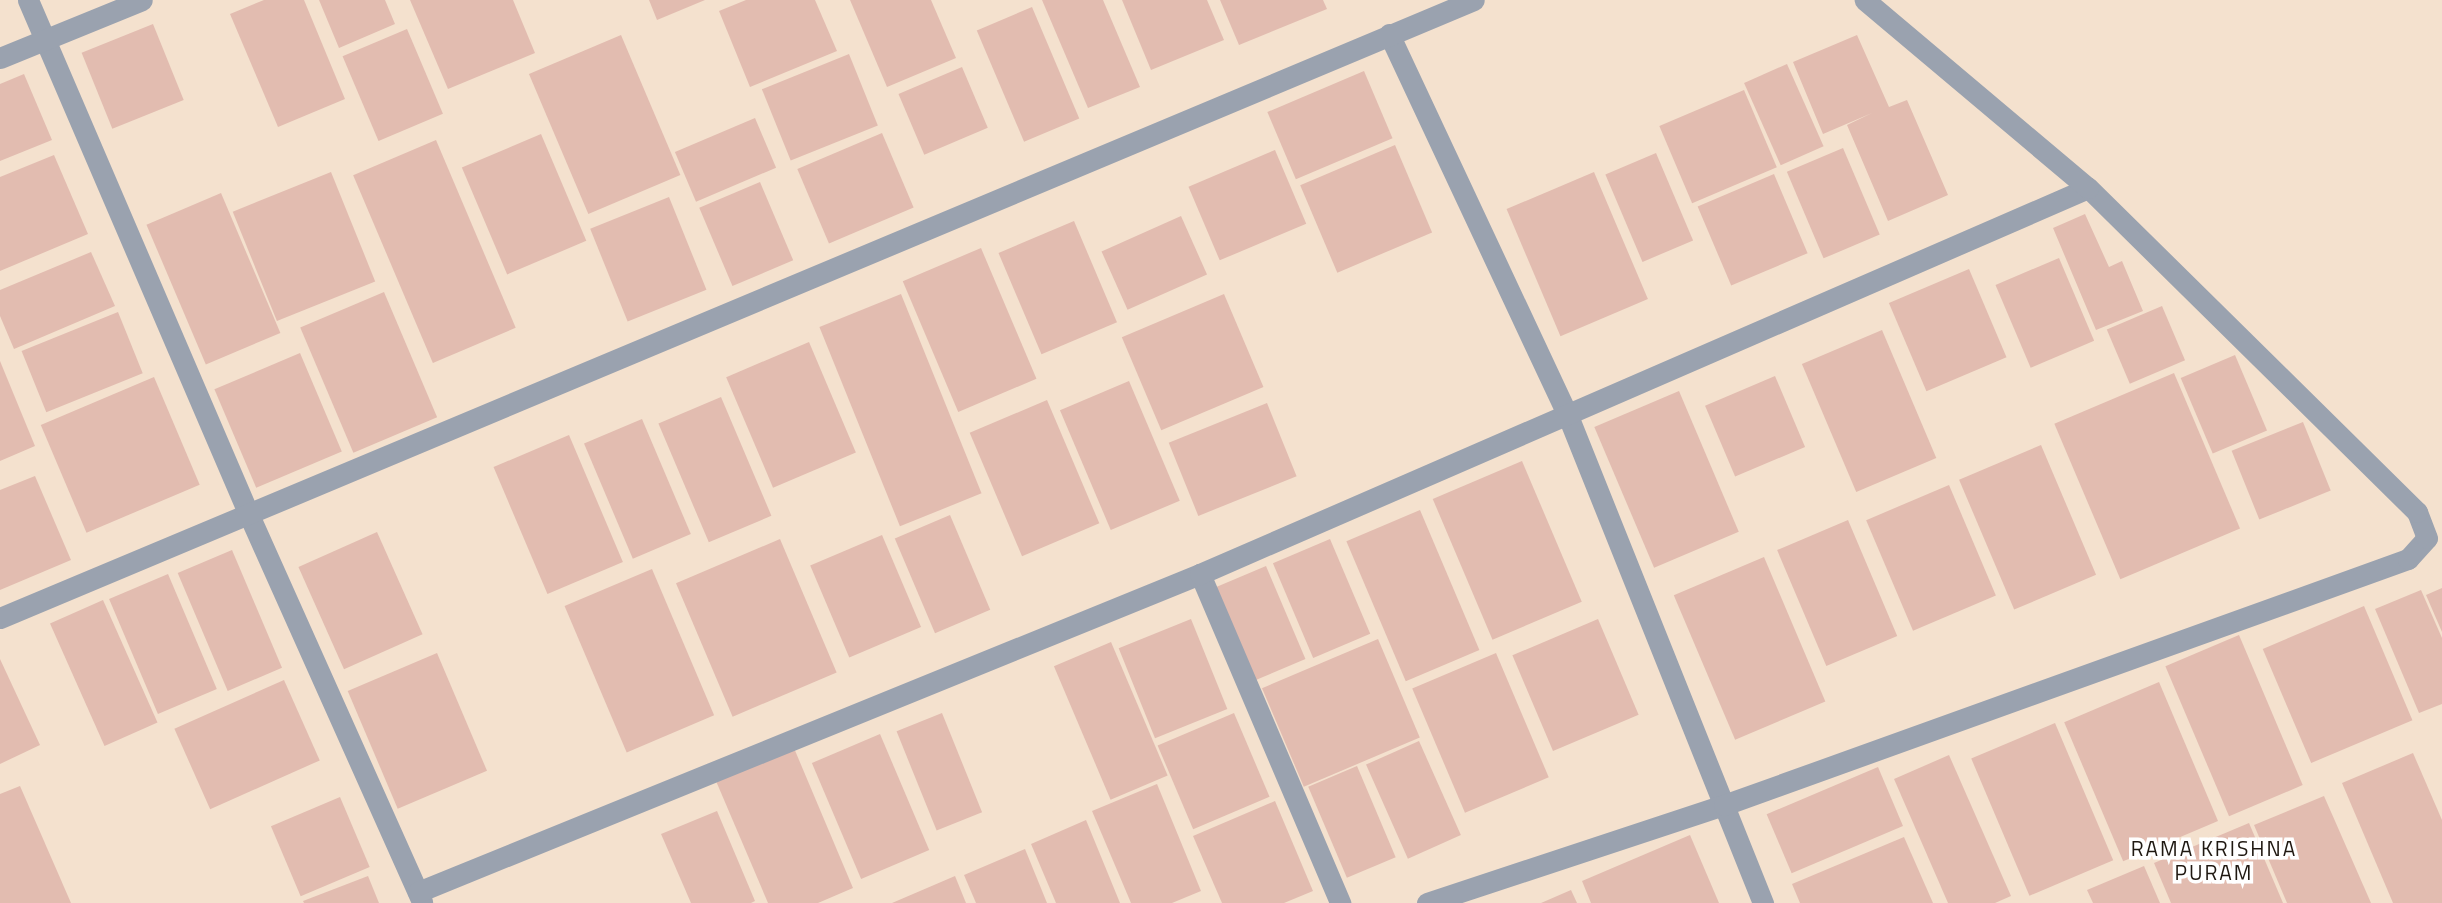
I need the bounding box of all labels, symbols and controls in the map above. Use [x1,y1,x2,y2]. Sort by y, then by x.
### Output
district label: RAMA KRISHNA PURAM [2132,835,2296,885]

